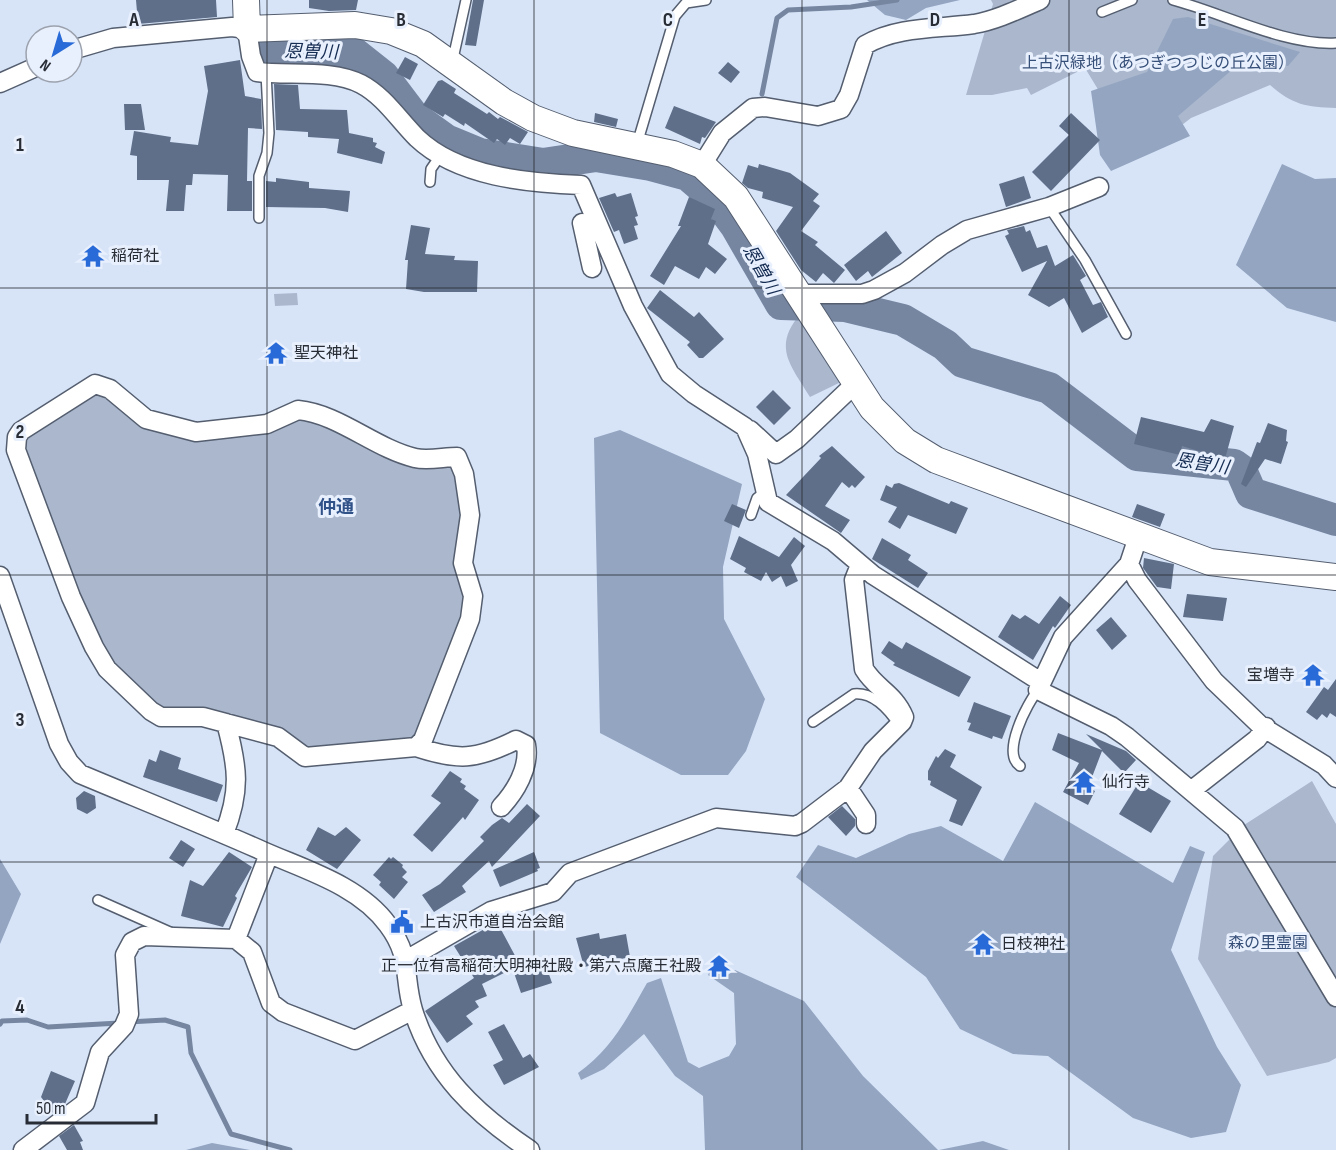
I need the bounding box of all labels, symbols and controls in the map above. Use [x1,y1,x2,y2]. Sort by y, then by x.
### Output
text: A [128,8,139,32]
text: B [396,8,406,32]
text: C [663,8,673,32]
text: D [930,8,940,32]
text: E [1198,8,1206,32]
north arrow [24,24,84,84]
water label: 恩曽川 [284,41,340,63]
park label: 上古沢緑地（あつぎつつじの丘公園） [1022,54,1294,73]
text: N [37,55,55,75]
text: 1 [16,133,24,157]
water label: 恩曽川 [738,241,785,300]
temple icon: 稲荷社 [80,243,106,269]
place label: 稲荷社 [111,247,159,266]
temple icon: 聖天神社 [263,340,289,366]
place label: 聖天神社 [294,344,358,363]
text: 2 [16,420,24,444]
water label: 恩曽川 [1174,449,1232,479]
district label: 仲通 [318,497,354,518]
temple icon: 宝増寺 [1300,662,1326,688]
place label: 宝増寺 [1247,666,1295,685]
text: 3 [16,708,25,732]
temple icon: 仙行寺 [1071,769,1097,795]
place label: 仙行寺 [1102,773,1150,792]
public building icon: 上古沢市道自治会館 [389,909,415,935]
place label: 上古沢市道自治会館 [420,913,564,932]
temple icon: 日枝神社 [970,931,996,957]
park label: 森の里霊園 [1228,934,1308,953]
place label: 日枝神社 [1001,935,1065,954]
temple icon: 正一位有高稲荷大明神社殿・第六点魔王社殿 [706,953,732,979]
place label: 正一位有高稲荷大明神社殿・第六点魔王社殿 [381,957,701,976]
text: 4 [15,995,25,1019]
scale bar [27,1087,156,1125]
text: 50 m [36,1098,66,1119]

